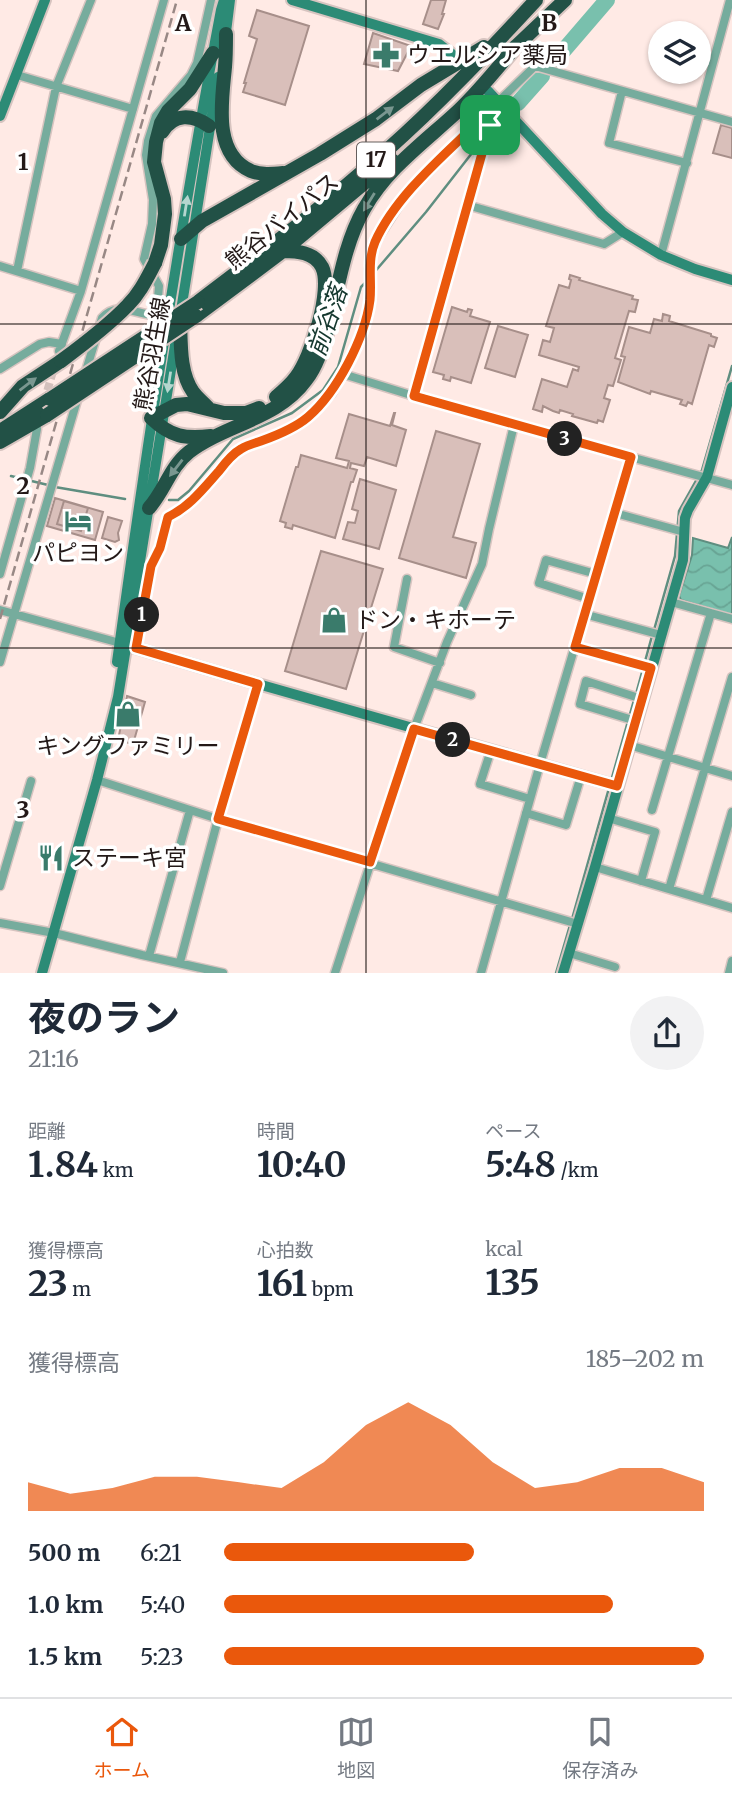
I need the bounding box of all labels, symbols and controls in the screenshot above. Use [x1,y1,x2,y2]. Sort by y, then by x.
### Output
text: A [174,8,192,37]
text: B [541,8,557,37]
map controls [648,21,711,84]
button: layers [648,21,711,84]
pharmacy icon: ウエルシア薬局 [371,40,401,70]
place label: ウエルシア薬局 [407,40,568,69]
pin [460,95,520,155]
one-way arrow [376,106,394,120]
icon: arrive [471,106,509,144]
road number: 17 [357,142,395,178]
text: 1 [18,147,29,176]
street label: 熊谷バイパス [219,166,344,275]
one-way arrow [362,192,375,211]
one-way arrow [181,195,192,217]
water label: 前谷落 [301,278,355,360]
street label: 熊谷羽生線 [127,295,176,413]
one-way arrow [163,371,174,393]
one-way arrow [19,377,37,391]
pin: 3 [548,422,582,457]
text: 3 [559,426,570,450]
one-way arrow [169,459,183,477]
text: 2 [16,471,30,500]
hotel icon: パピヨン [63,506,93,536]
place label: パピヨン [32,538,124,567]
pin: 1 [124,598,160,632]
text: 1 [137,602,146,626]
shop icon: ドン・キホーテ [319,605,349,635]
place label: ドン・キホーテ [355,605,516,634]
shop icon: キングファミリー [113,699,143,729]
pin: 2 [435,722,470,758]
text: 2 [447,727,458,751]
place label: キングファミリー [36,731,220,760]
text: 3 [16,795,30,824]
restaurant icon: ステーキ宮 [36,843,66,873]
place label: ステーキ宮 [72,843,187,872]
text: 夜のラン [28,994,180,1041]
button: share [630,996,704,1070]
text: 21:16 [28,1044,79,1073]
text: 距離 [28,1119,66,1143]
text: 時間 [257,1119,295,1143]
text: ペース [485,1119,541,1143]
text: 1.84 [28,1143,98,1187]
text: 10:40 [257,1143,347,1187]
text: 5:48 [485,1143,556,1187]
text: km [98,1158,134,1182]
text: /km [556,1158,599,1182]
text: kcal [485,1237,523,1261]
text: 獲得標高 [28,1238,104,1262]
text: 心拍数 [257,1238,314,1262]
text: 135 [485,1261,540,1305]
text: 23 [28,1262,68,1306]
text: 161 [257,1262,307,1306]
text: m [68,1277,91,1301]
text: bpm [307,1277,354,1301]
text: 185–202 m [586,1344,704,1373]
text: 獲得標高 [28,1348,120,1377]
text: 500 m [28,1538,100,1567]
text: 6:21 [140,1538,182,1567]
text: 1.0 km [28,1590,103,1619]
text: 5:40 [140,1590,185,1619]
text: 1.5 km [28,1642,102,1671]
text: 5:23 [140,1642,184,1671]
tab: ホーム [94,1713,150,1782]
tab: 地図 [337,1713,375,1782]
tab: 保存済み [562,1713,638,1782]

